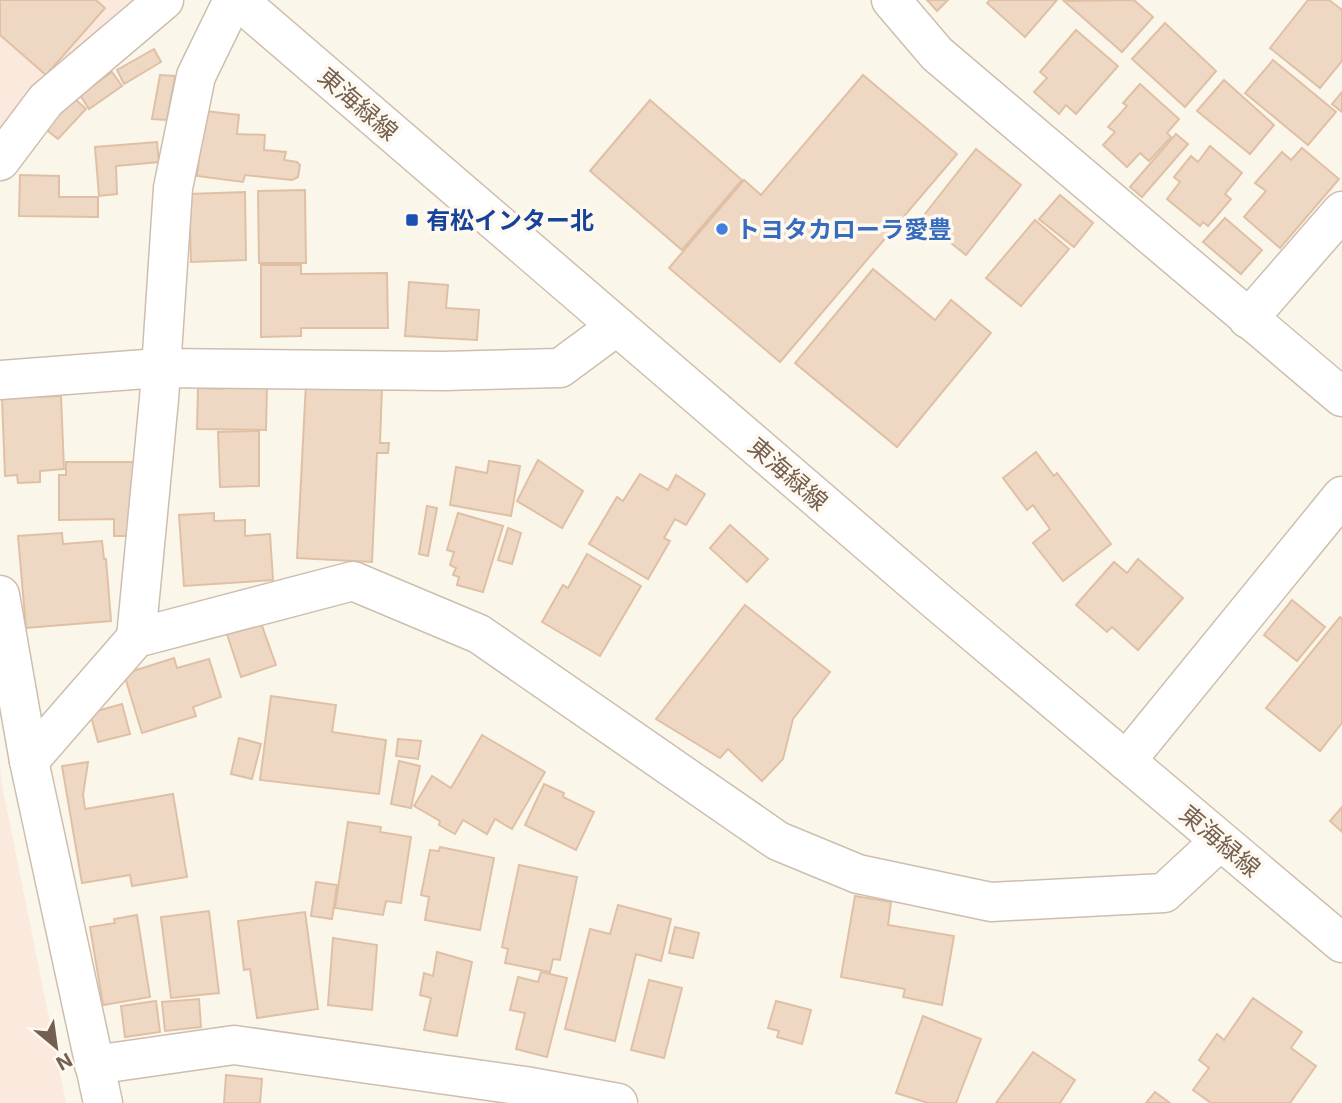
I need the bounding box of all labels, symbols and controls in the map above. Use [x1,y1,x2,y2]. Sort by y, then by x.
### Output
street label: 東海緑線 [312,62,404,146]
place label: 有松インター北 [426,206,594,235]
marker: 有松インター北 [404,212,420,228]
place label: トヨタカローラ愛豊 [736,215,952,244]
marker: トヨタカローラ愛豊 [714,221,730,237]
street label: 東海緑線 [742,432,834,516]
street label: 東海緑線 [1174,799,1266,883]
north arrow [21,1012,91,1082]
text: N [52,1048,76,1075]

